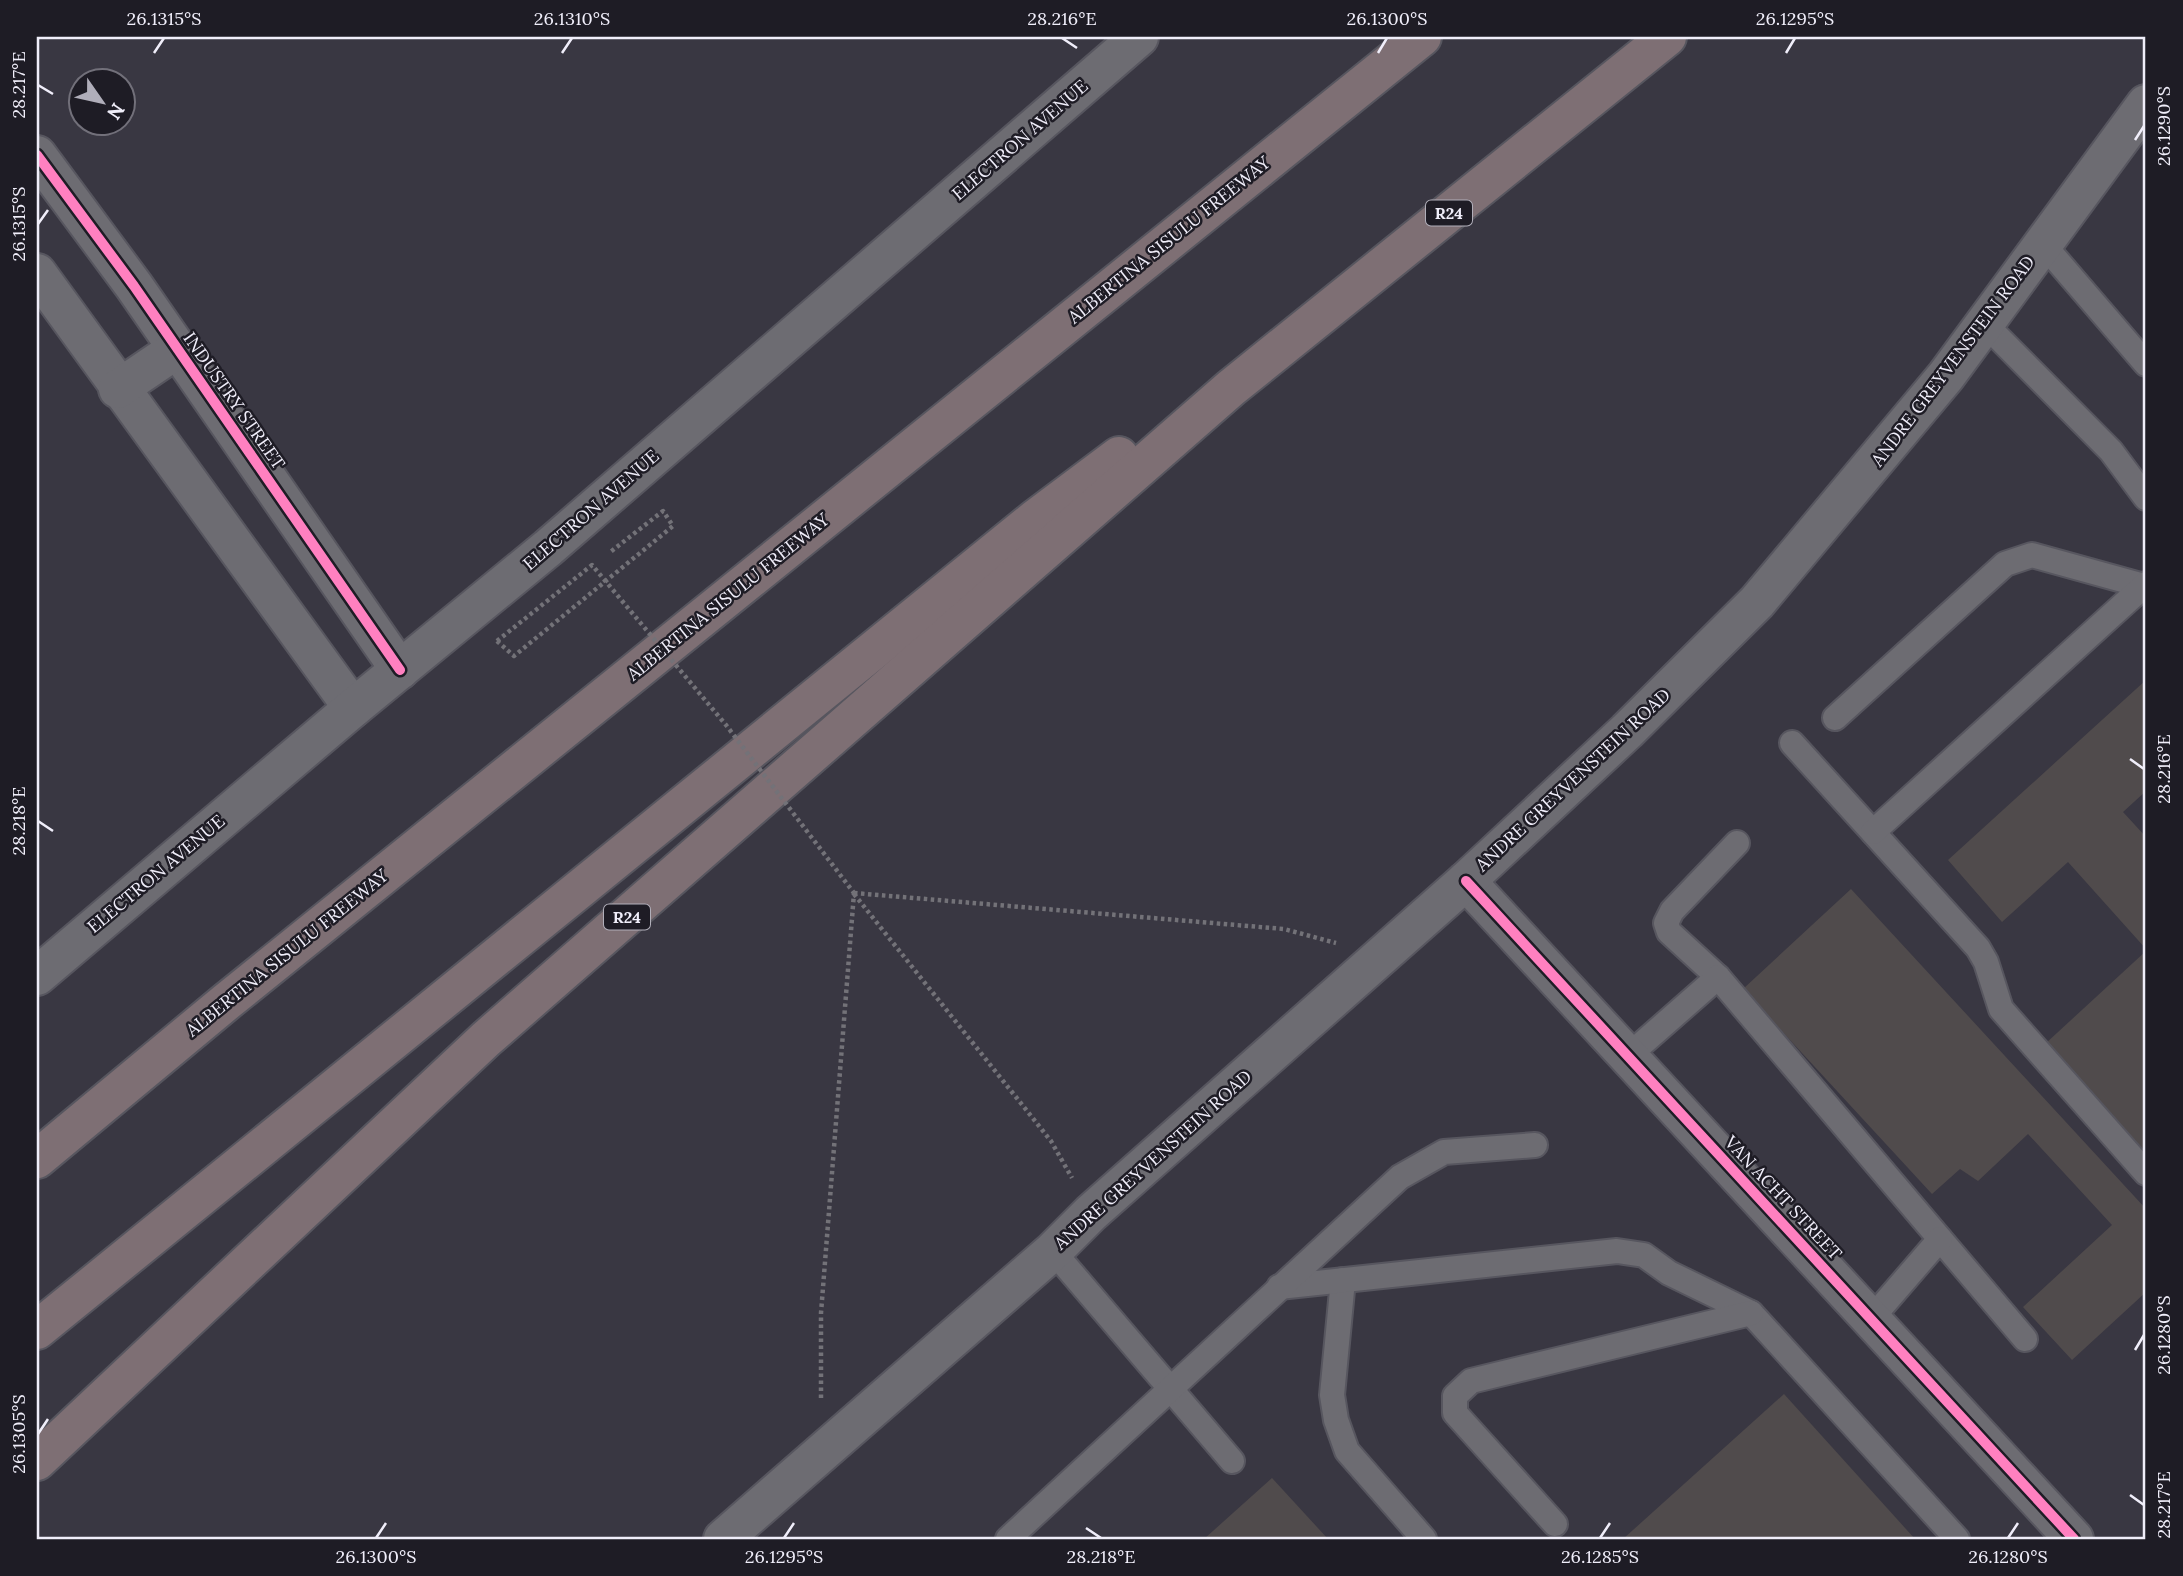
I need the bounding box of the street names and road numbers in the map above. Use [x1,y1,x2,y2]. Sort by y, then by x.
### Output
street label: ELECTRON AVENUE [947,74,1092,205]
street label: ALBERTINA SISULU FREEWAY [1062,150,1275,329]
road number: R24 [1426,200,1472,226]
street label: ANDRE GREYVENSTEIN ROAD [1865,251,2039,471]
street label: INDUSTRY STREET [178,328,291,474]
street label: ELECTRON AVENUE [518,444,663,575]
street label: ALBERTINA SISULU FREEWAY [621,507,834,686]
street label: ANDRE GREYVENSTEIN ROAD [1470,683,1675,877]
street label: ELECTRON AVENUE [82,809,229,938]
street label: ALBERTINA SISULU FREEWAY [180,863,393,1042]
road number: R24 [604,904,650,930]
street label: ANDRE GREYVENSTEIN ROAD [1048,1065,1256,1255]
street label: VAN ACHT STREET [1719,1130,1847,1265]

